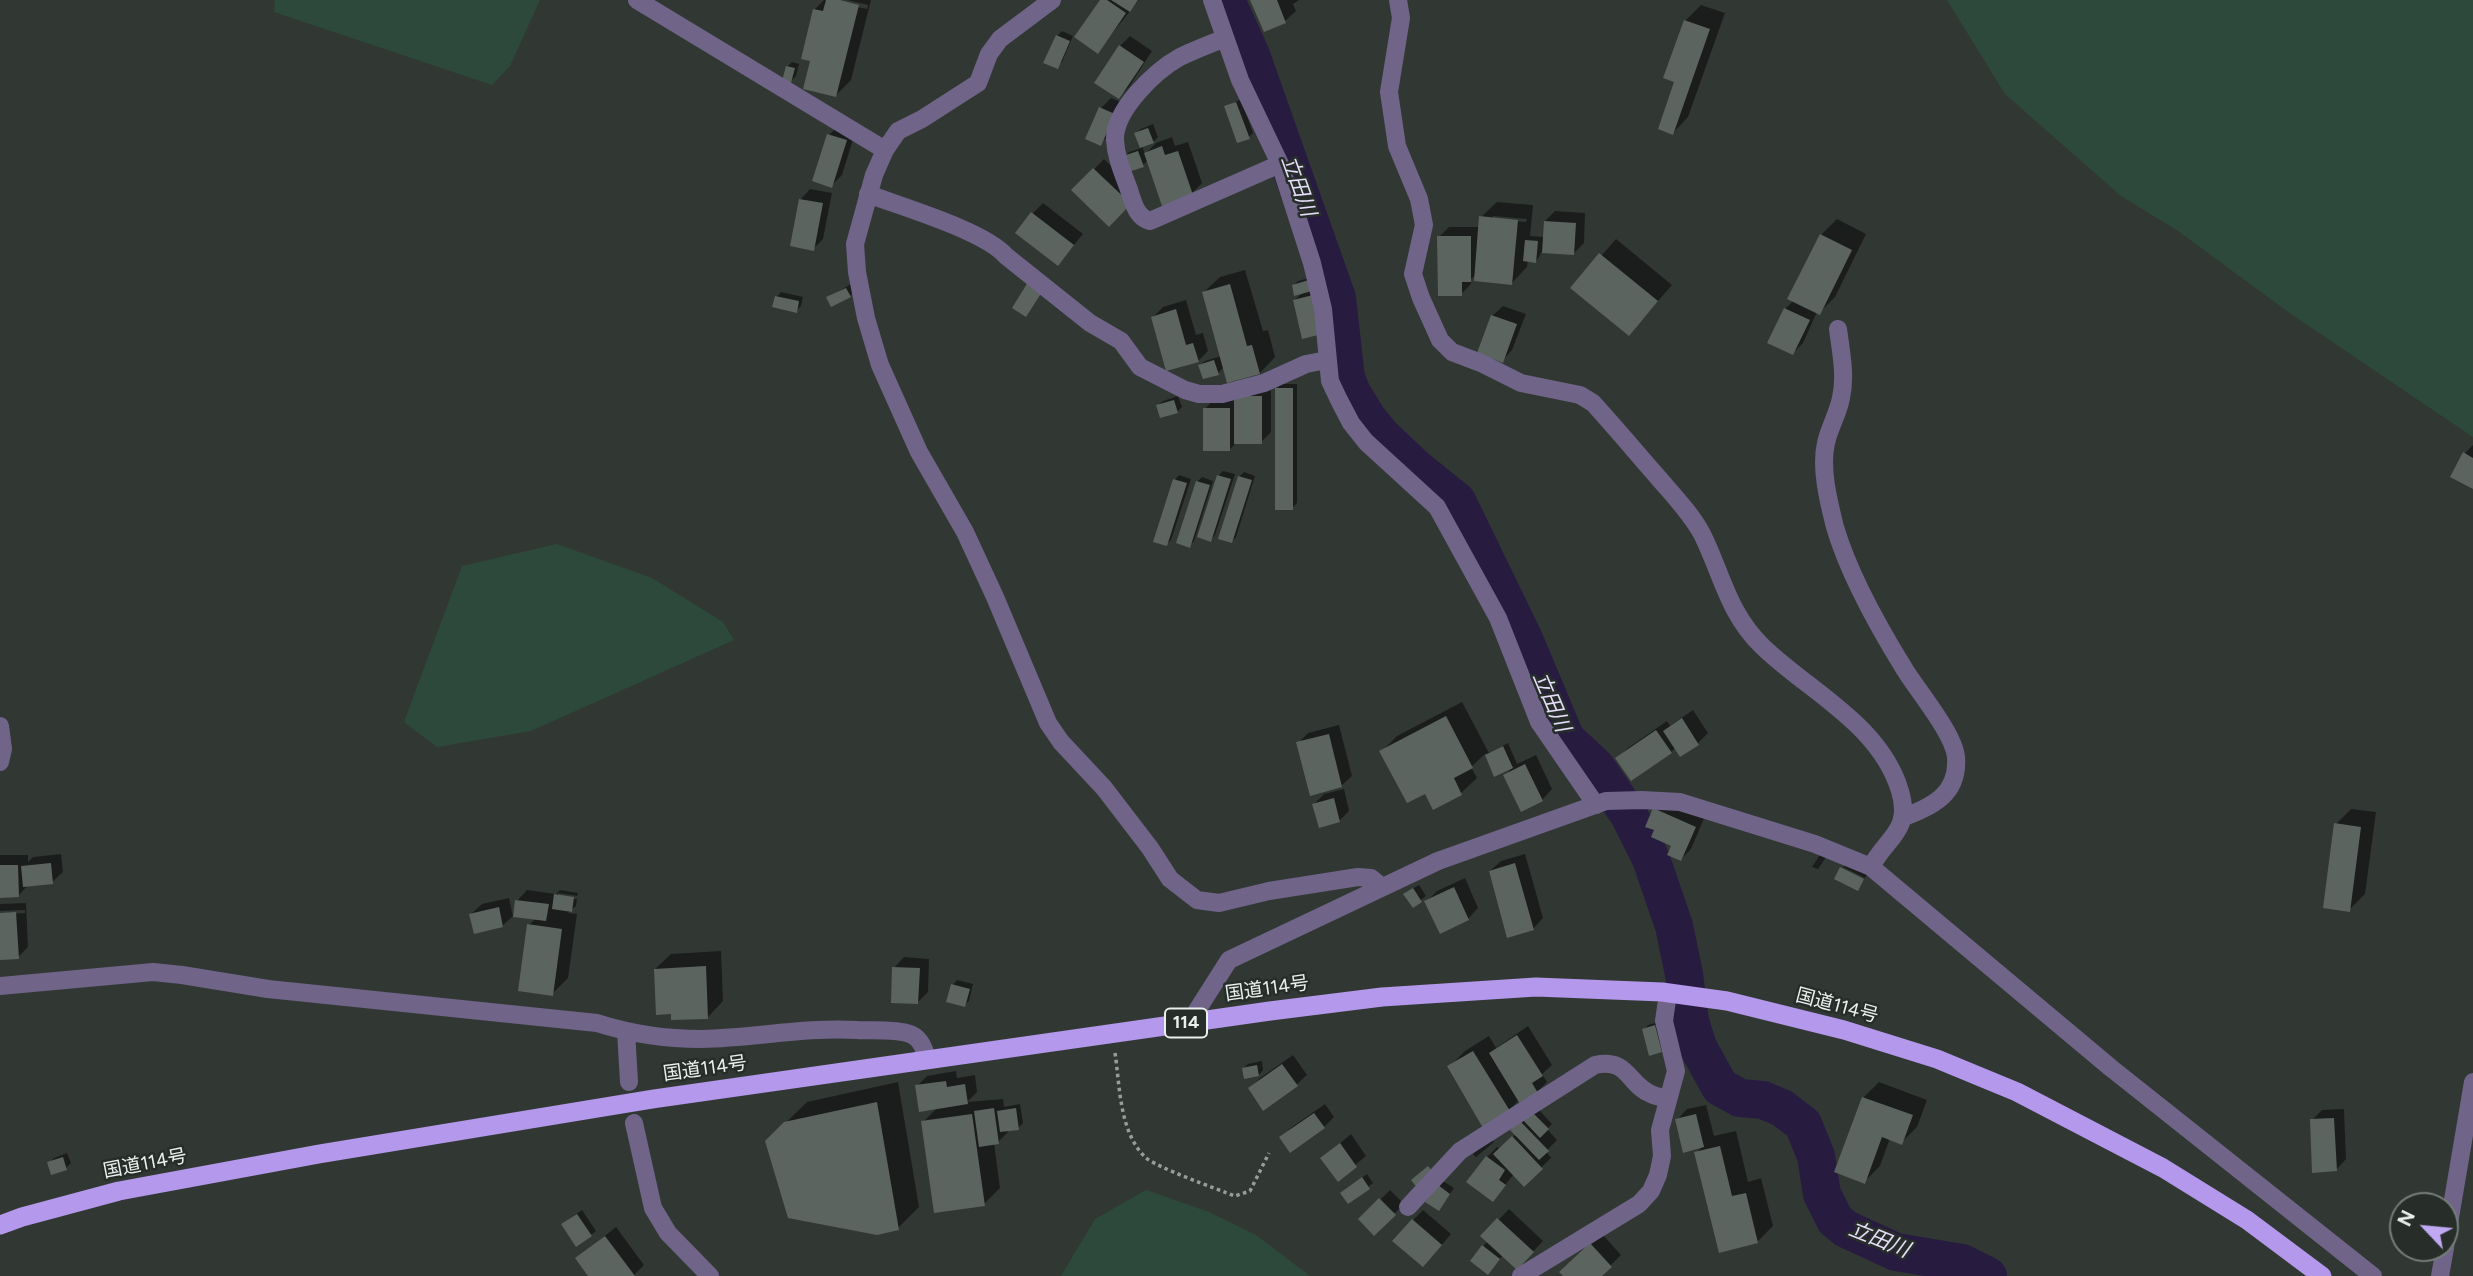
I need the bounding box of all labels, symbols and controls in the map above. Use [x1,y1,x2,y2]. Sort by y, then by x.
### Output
water label: 立田川 [1275,152,1321,220]
water label: 立田川 [1527,668,1575,736]
street label: 国道114号 [1224,972,1310,1006]
street label: 国道114号 [1793,984,1881,1028]
road number: 114 [1165,1008,1207,1038]
street label: 国道114号 [662,1052,748,1086]
street label: 国道114号 [101,1145,189,1183]
north arrow [2389,1192,2459,1262]
text: N [2393,1207,2420,1230]
water label: 立田川 [1845,1217,1913,1263]

